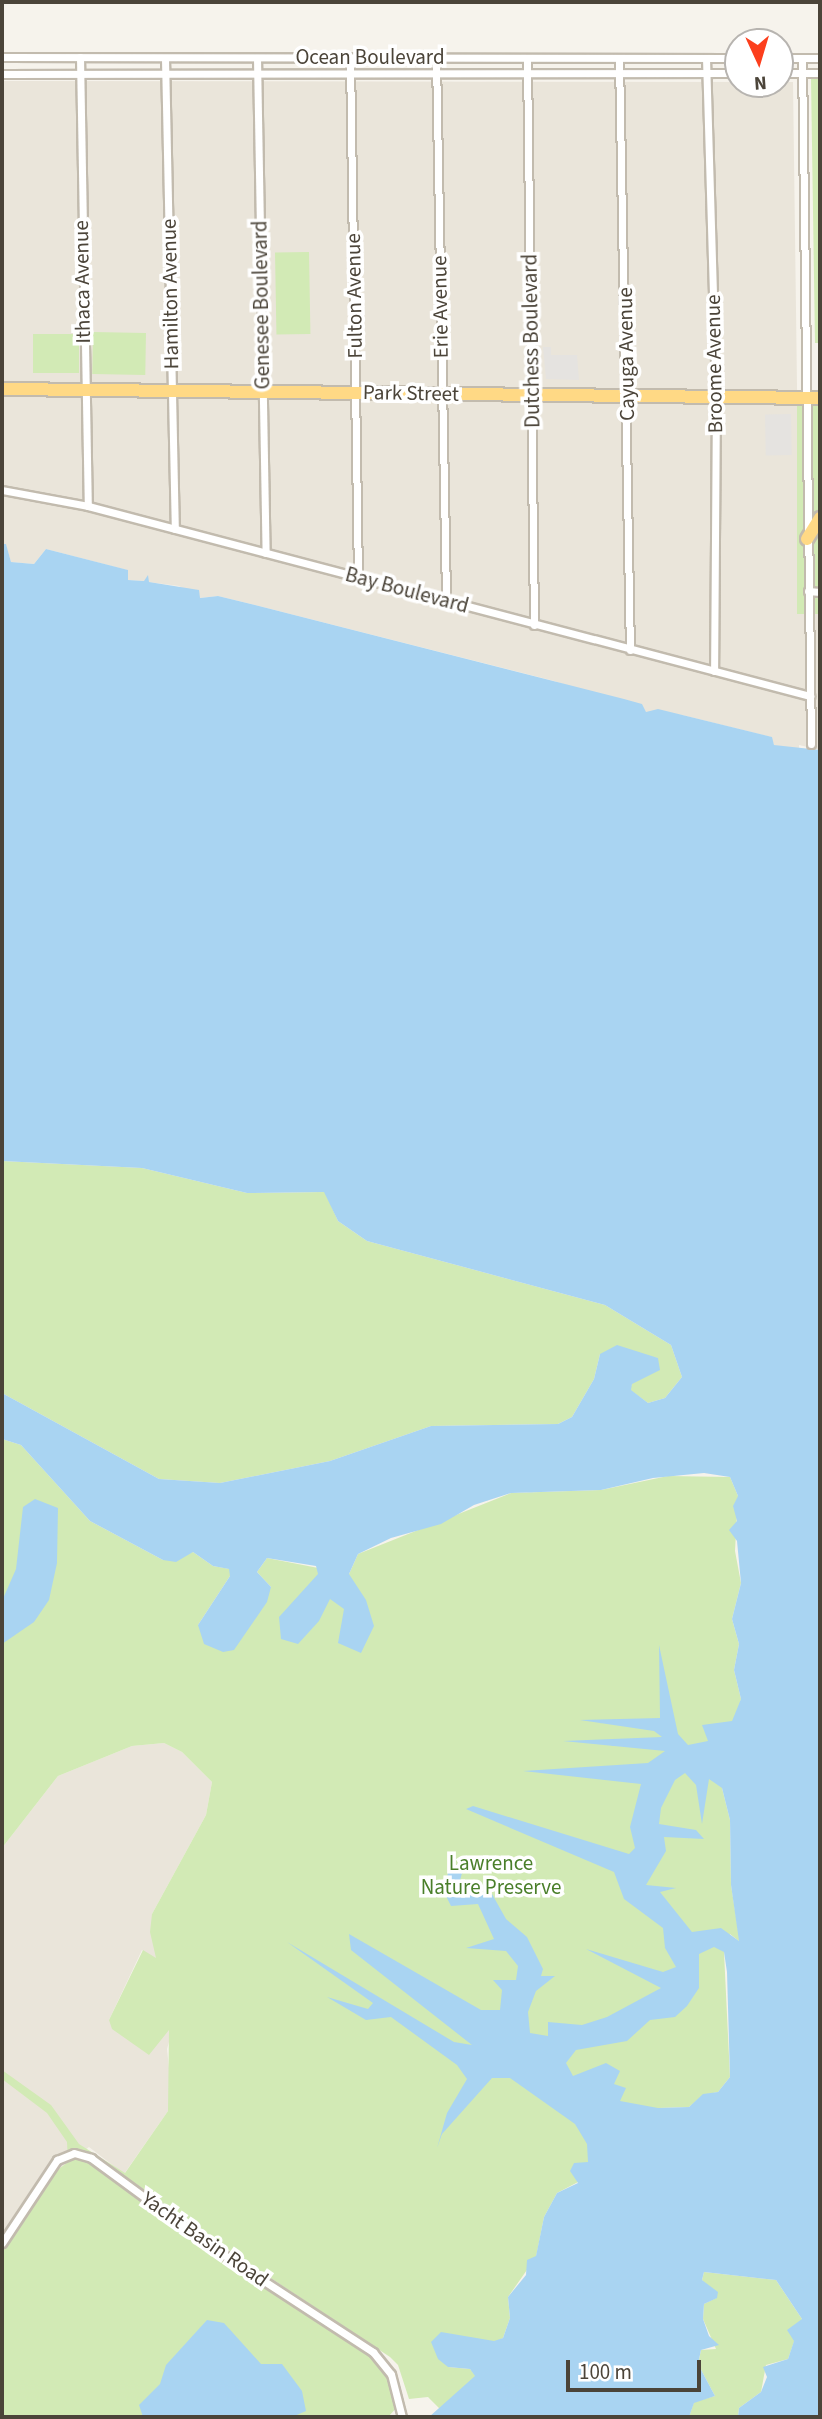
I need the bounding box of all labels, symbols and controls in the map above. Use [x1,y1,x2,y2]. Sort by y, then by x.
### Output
north arrow [724,28,794,98]
street label: Ocean Boulevard [295,44,445,70]
text: N [753,69,768,96]
street label: Hamilton Avenue [156,218,184,370]
street label: Ithaca Avenue [68,220,96,344]
street label: Genesee Boulevard [247,220,275,390]
street label: Fulton Avenue [340,233,368,359]
street label: Dutchess Boulevard [517,254,545,428]
street label: Erie Avenue [427,255,453,359]
street label: Cayuga Avenue [612,287,640,421]
street label: Broome Avenue [700,294,728,434]
street label: Park Street [363,380,459,406]
street label: Bay Boulevard [343,561,471,619]
park label: Lawrence Nature Preserve [421,1850,561,1900]
street label: Yacht Basin Road [137,2186,273,2292]
scale bar [570,2346,705,2390]
text: 100 m [579,2357,632,2387]

